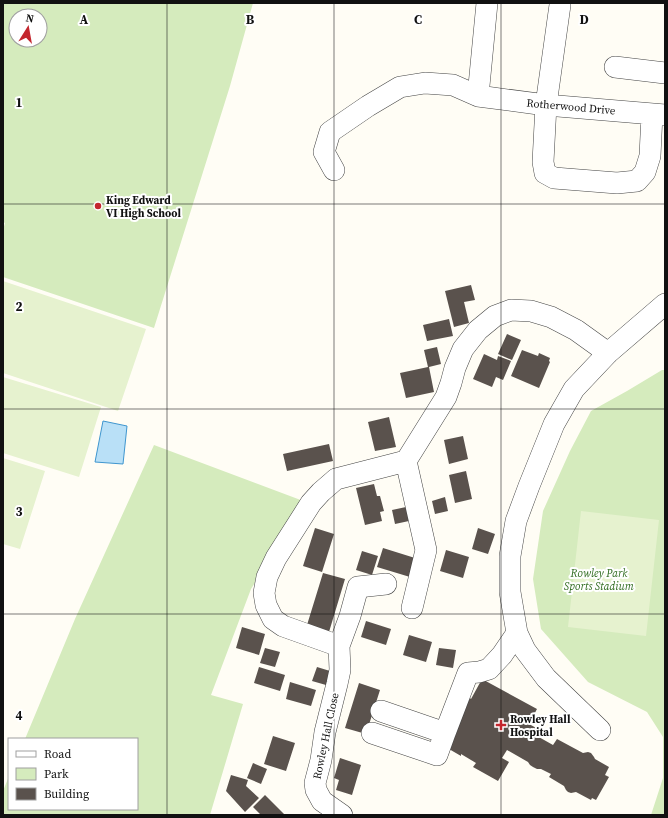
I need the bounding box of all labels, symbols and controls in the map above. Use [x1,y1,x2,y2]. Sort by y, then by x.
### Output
north arrow [8,8,48,48]
text: N [24,11,35,27]
text: A [80,11,89,28]
text: B [246,11,255,28]
text: C [414,11,422,28]
text: D [579,11,589,28]
text: 1 [15,94,23,111]
street label: Rotherwood Drive [526,96,616,118]
place label: King Edward VI High School [106,193,181,221]
marker: King Edward VI High School [93,201,103,211]
text: 2 [15,298,23,315]
text: 3 [15,503,23,520]
park label: Rowley Park Sports Stadium [564,566,634,594]
street label: Rowley Hall Close [310,691,343,781]
text: 4 [15,707,23,724]
place label: Rowley Hall Hospital [510,712,571,740]
marker: Rowley Hall Hospital [495,719,507,731]
legend [8,738,138,810]
text: Road [44,746,71,762]
text: Park [44,766,69,782]
text: Building [44,786,89,802]

